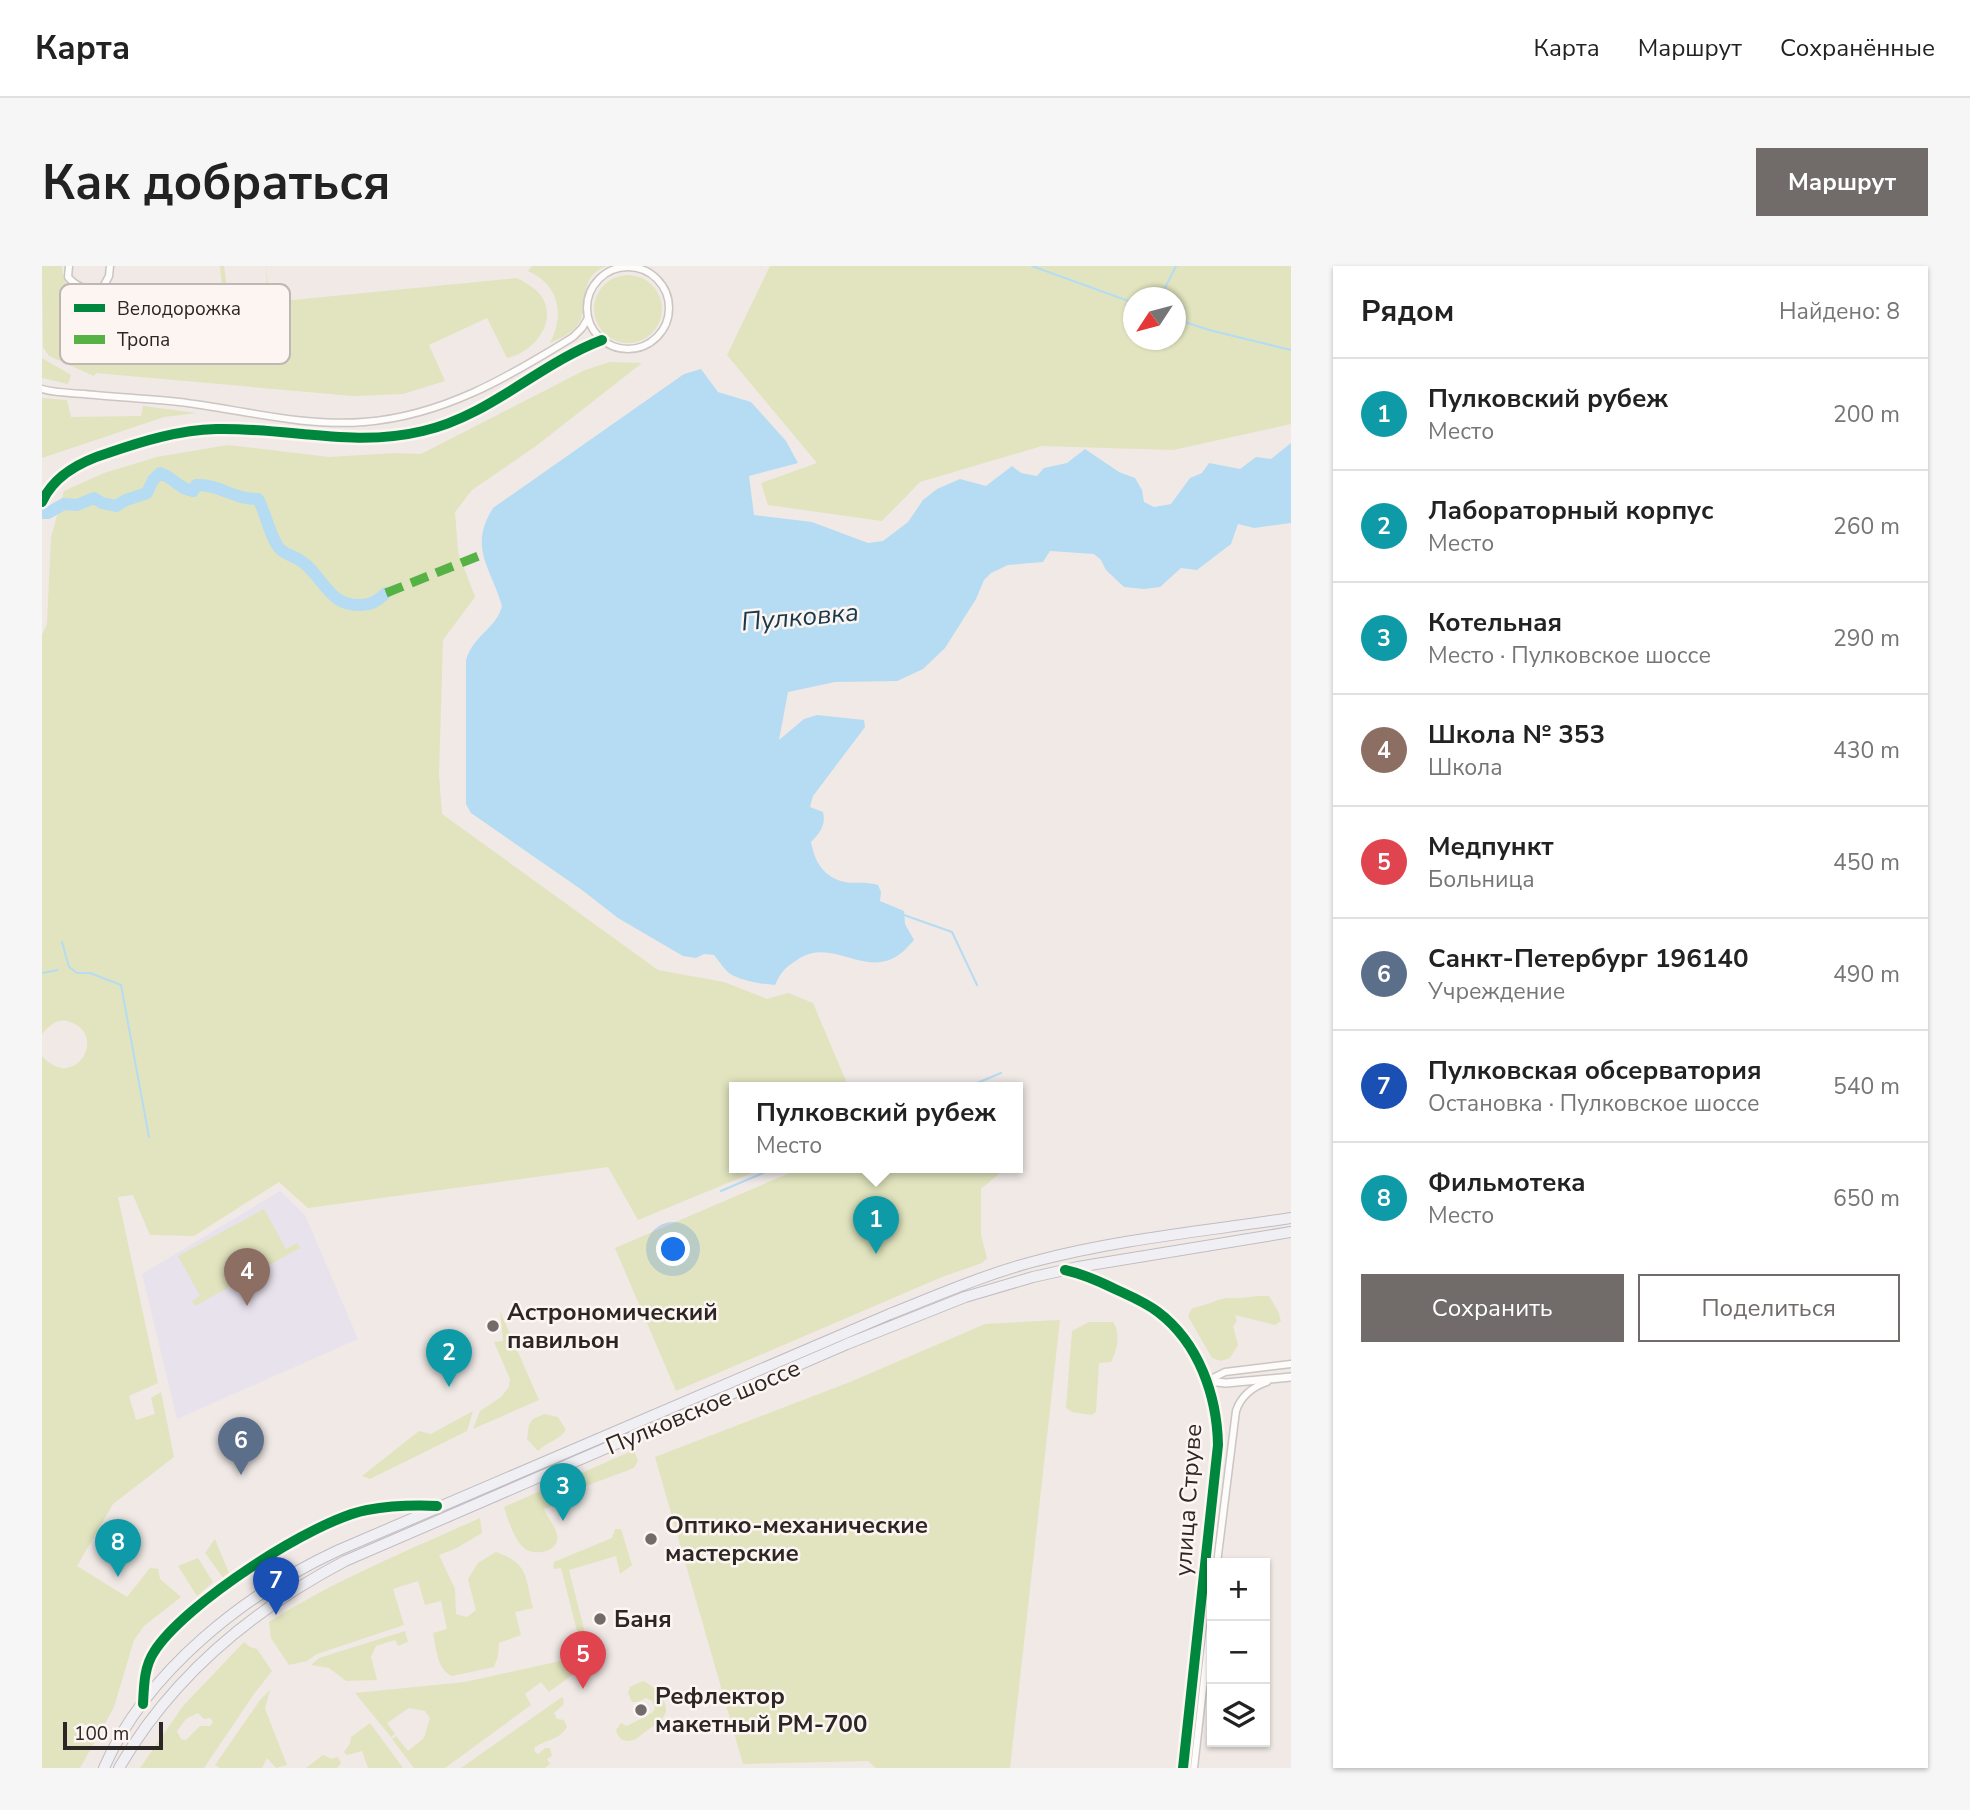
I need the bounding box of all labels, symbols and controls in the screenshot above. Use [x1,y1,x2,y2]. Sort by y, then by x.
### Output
text: Карта [35,26,130,71]
text: Карта [1534,32,1600,64]
text: Маршрут [1638,32,1742,64]
text: Сохранённые [1780,32,1935,64]
button: Маршрут [1756,148,1928,216]
text: Как добраться [42,149,390,216]
legend [60,284,290,364]
north arrow [1123,287,1186,350]
text: Рядом [1361,291,1454,332]
text: Велодорожка [117,296,241,322]
text: Найдено: 8 [1779,296,1900,327]
text: Тропа [117,327,170,353]
text: Пулковский рубеж [1428,381,1668,416]
text: 1 [1377,399,1391,430]
text: 200 m [1833,399,1900,430]
text: Место [1428,416,1494,447]
text: Лабораторный корпус [1428,493,1714,528]
text: 2 [1377,511,1391,542]
text: 260 m [1833,511,1900,542]
text: Место [1428,528,1494,559]
water label: Пулковка [740,594,860,640]
text: Котельная [1428,605,1562,640]
text: 3 [1377,623,1391,654]
text: 290 m [1833,623,1900,654]
text: Место · Пулковское шоссе [1428,640,1711,671]
text: Школа № 353 [1428,717,1605,752]
text: 4 [1377,735,1391,766]
text: 430 m [1833,735,1900,766]
text: Школа [1428,752,1503,783]
text: Медпункт [1428,829,1554,864]
text: 5 [1377,847,1391,878]
text: 450 m [1833,847,1900,878]
text: Больница [1428,864,1535,895]
text: Санкт-Петербург 196140 [1428,941,1749,976]
text: 6 [1377,959,1391,990]
text: 490 m [1833,959,1900,990]
text: Учреждение [1428,976,1565,1007]
text: Пулковская обсерватория [1428,1053,1762,1088]
text: 7 [1377,1071,1391,1102]
text: 540 m [1833,1071,1900,1102]
popup [729,1082,1023,1173]
text: Остановка · Пулковское шоссе [1428,1088,1759,1119]
text: Пулковский рубеж [756,1095,996,1130]
text: Место [756,1130,822,1161]
text: Фильмотека [1428,1165,1586,1200]
text: 8 [1377,1183,1391,1214]
text: 650 m [1833,1183,1900,1214]
pin: 1 [853,1196,899,1254]
text: Место [1428,1200,1494,1231]
your location [656,1232,690,1266]
pin: 4 [224,1248,270,1306]
button: Сохранить [1361,1274,1624,1342]
button: Поделиться [1638,1274,1900,1342]
place label: Астрономический павильон [507,1296,718,1356]
marker: Астрономический павильон [485,1318,501,1334]
pin: 2 [426,1329,472,1387]
street label: Пулковское шоссе [601,1352,805,1462]
pin: 6 [218,1417,264,1475]
street label: улица Струве [1167,1423,1209,1577]
pin: 3 [540,1463,586,1521]
place label: Оптико-механические мастерские [665,1509,928,1569]
pin: 8 [95,1519,141,1577]
marker: Оптико-механические мастерские [643,1531,659,1547]
pin: 7 [253,1557,299,1615]
map controls [1207,1558,1270,1747]
button: + [1207,1558,1270,1621]
place label: Баня [614,1603,672,1635]
marker: Баня [592,1611,608,1627]
button: − [1207,1621,1270,1684]
pin: 5 [560,1631,606,1689]
place label: Рефлектор макетный РМ-700 [655,1680,867,1740]
button: layers [1207,1684,1270,1747]
marker: Рефлектор макетный РМ-700 [633,1702,649,1718]
scale bar [63,1719,163,1751]
text: 100 m [74,1721,129,1747]

